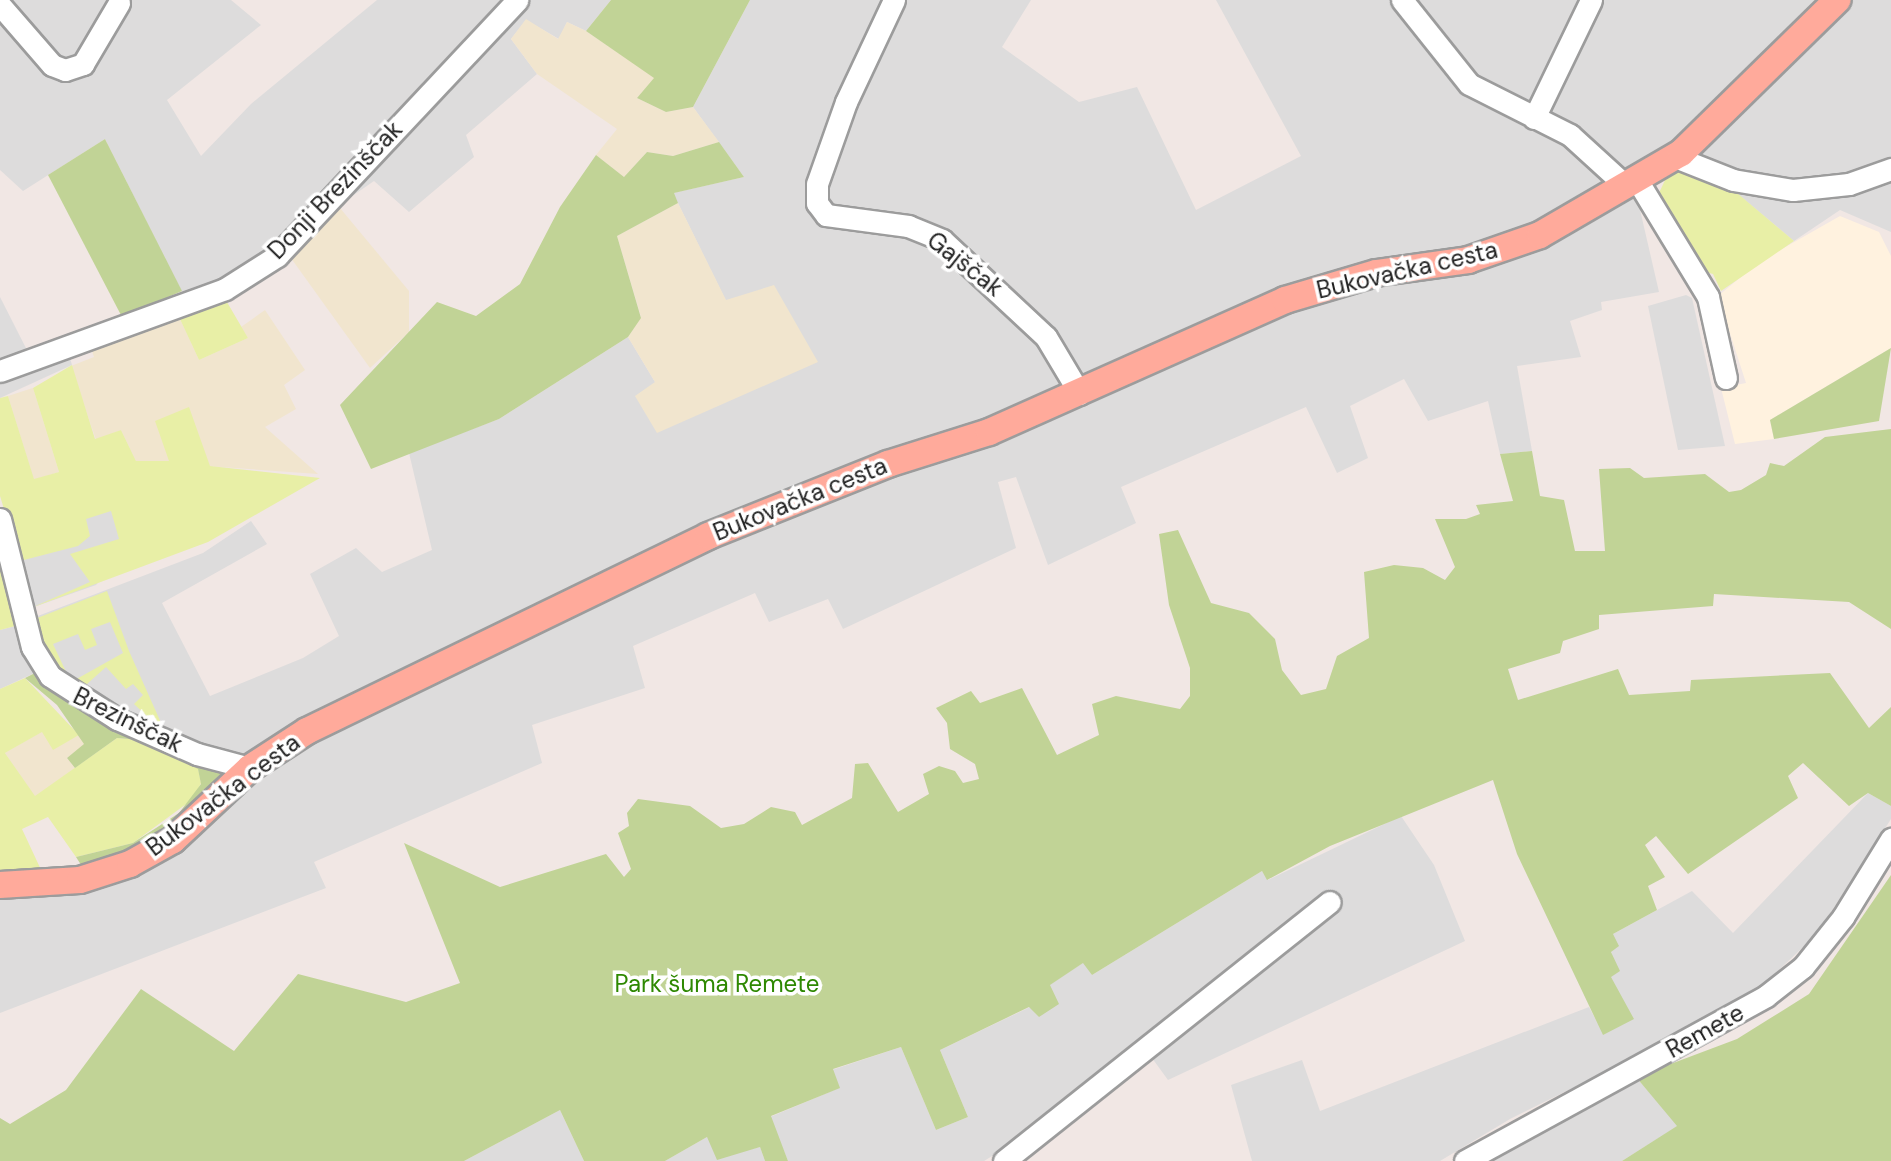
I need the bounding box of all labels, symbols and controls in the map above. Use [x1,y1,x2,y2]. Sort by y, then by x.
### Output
street label: Donji Brezinščak [262,115,408,265]
street label: Gajščak [921,226,1009,302]
street label: Bukovačka cesta [1314,235,1500,305]
street label: Bukovačka cesta [709,451,891,547]
street label: Brezinščak [69,681,187,759]
street label: Bukovačka cesta [141,728,305,862]
park label: Park šuma Remete [615,970,819,998]
street label: Remete [1661,998,1749,1064]

